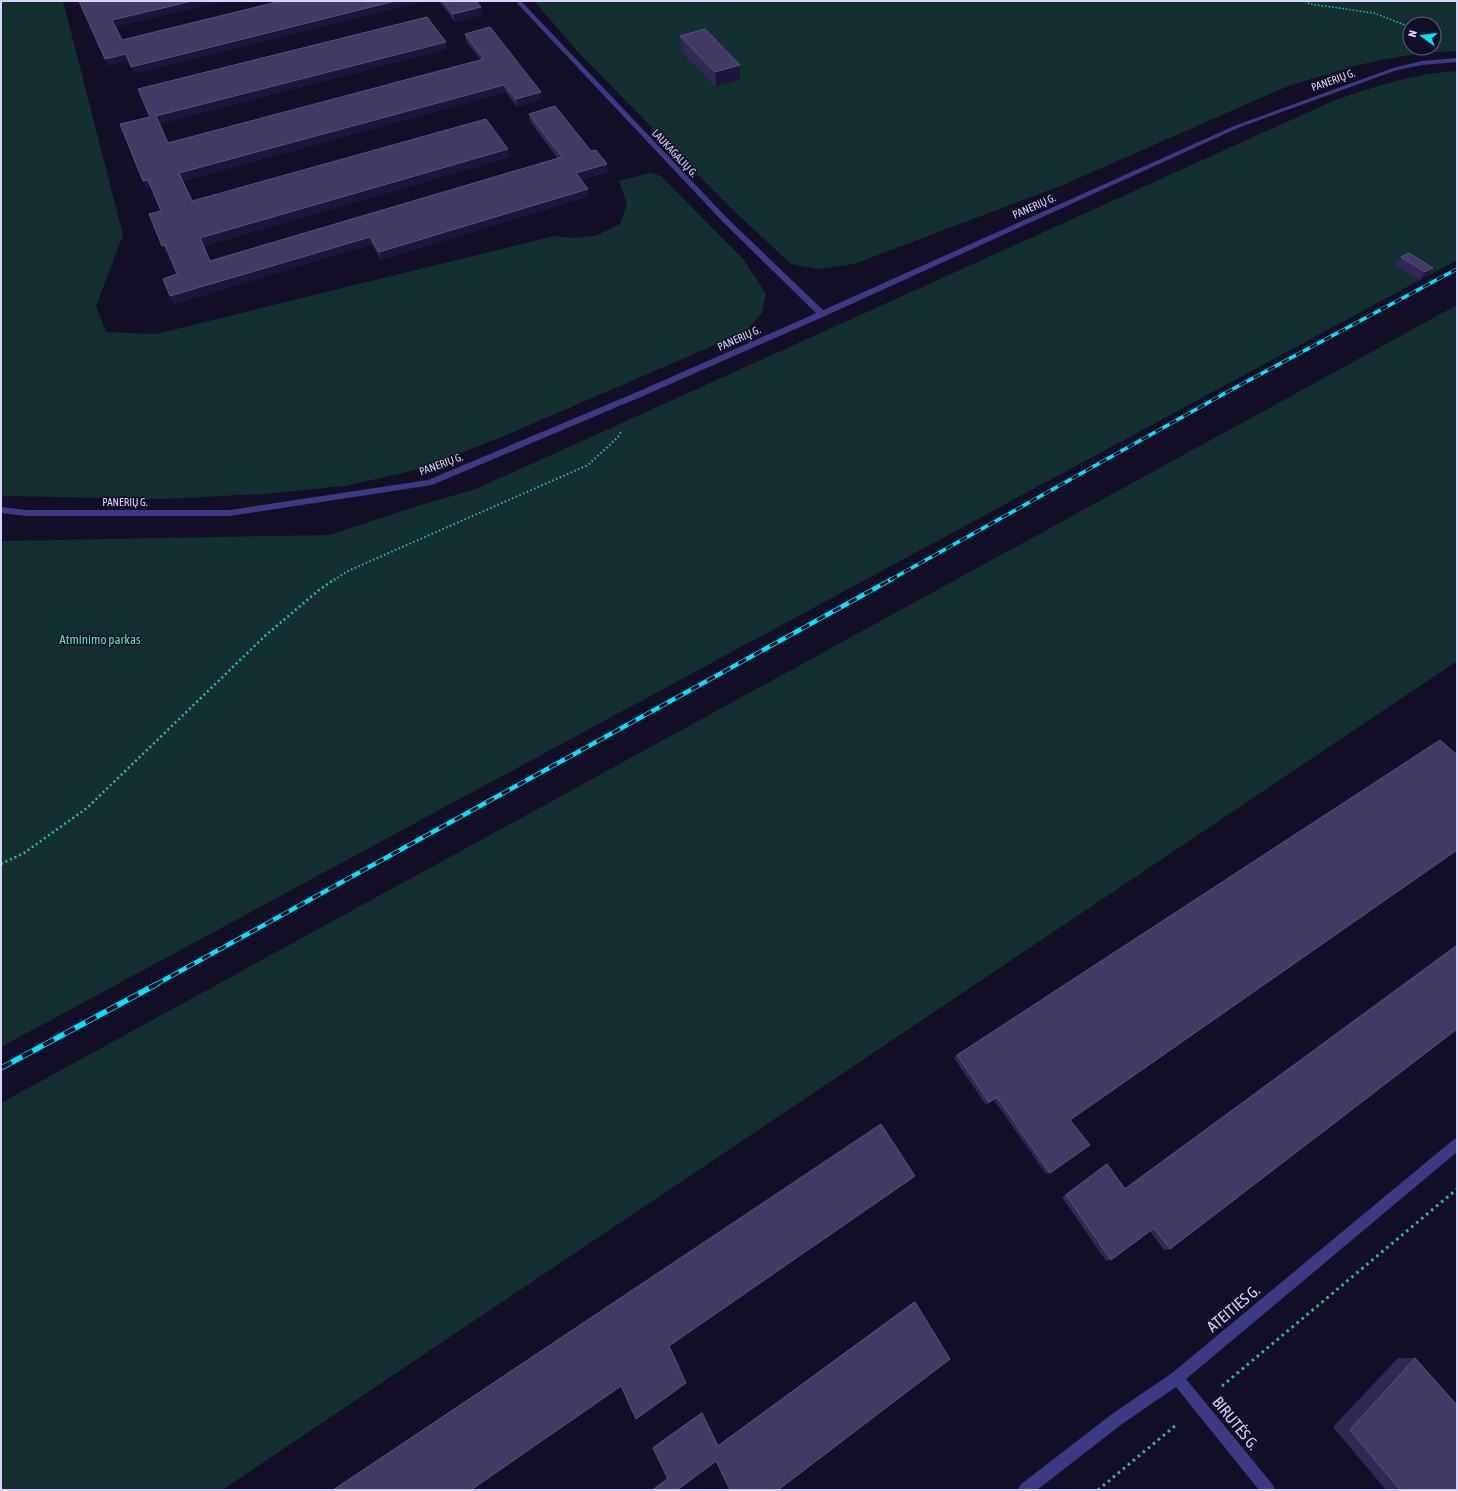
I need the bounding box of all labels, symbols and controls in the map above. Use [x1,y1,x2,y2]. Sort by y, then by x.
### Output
north arrow [1402,16,1442,56]
text: N [1406,29,1419,38]
street label: PANERIŲ G. [1310,67,1357,93]
street label: LAUKAGALIŲ G. [650,127,700,179]
street label: PANERIŲ G. [1011,191,1057,221]
street label: PANERIŲ G. [716,323,762,353]
street label: PANERIŲ G. [418,451,465,477]
street label: PANERIŲ G. [102,496,148,508]
park label: Atminimo parkas [59,632,141,647]
street label: ATEITIES G. [1203,1281,1263,1335]
street label: BIRUTĖS G. [1209,1393,1263,1453]

